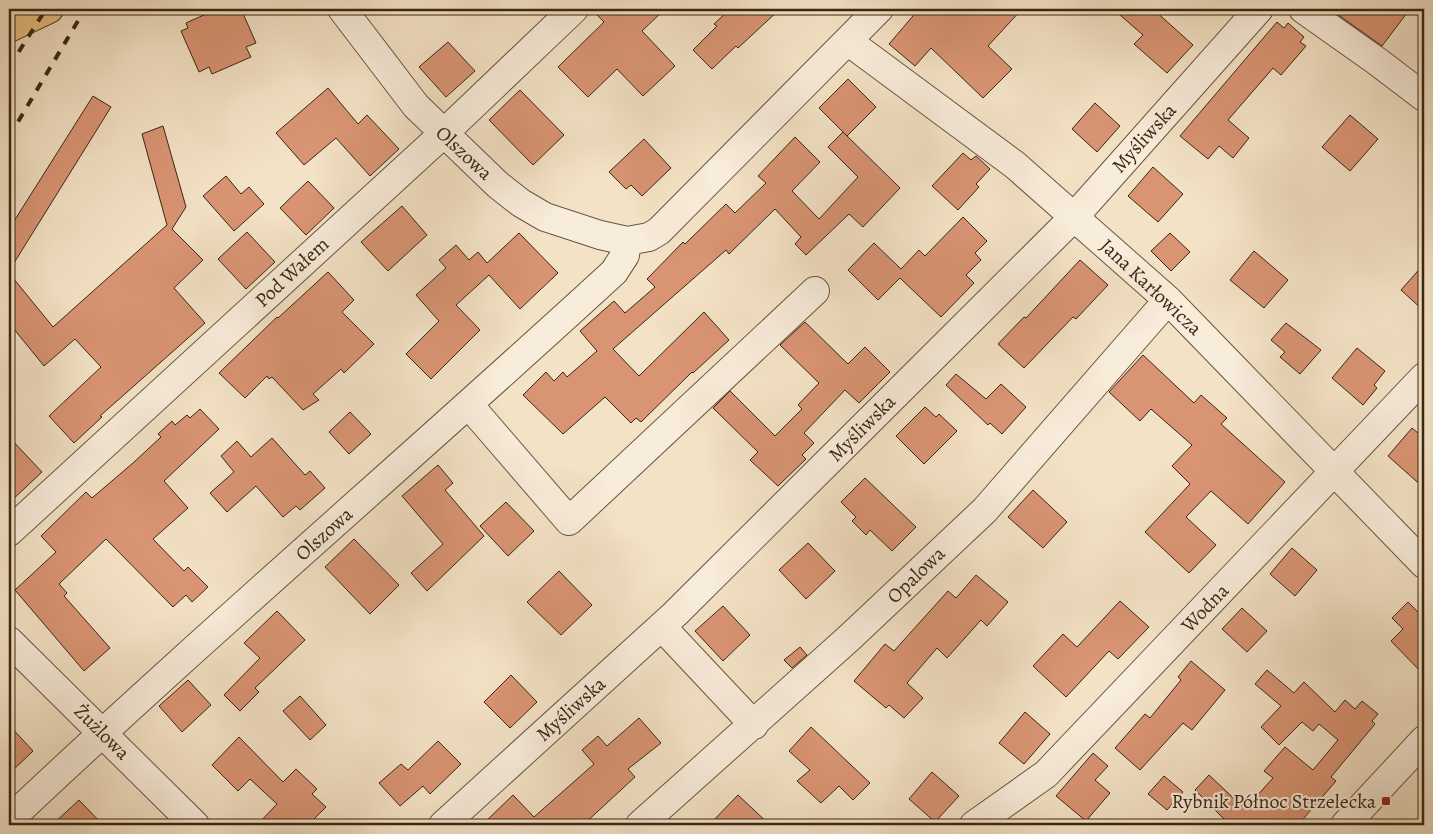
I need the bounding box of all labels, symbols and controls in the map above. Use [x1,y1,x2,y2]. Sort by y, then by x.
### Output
street label: Myśliwska [1106,97,1183,179]
street label: Olszowa [430,120,499,187]
street label: Pod Wałem [249,230,335,313]
street label: Jana Karłowicza [1094,233,1208,342]
street label: Myśliwska [822,388,902,468]
street label: Olszowa [289,501,359,567]
street label: Opalowa [881,540,952,609]
street label: Wodna [1174,577,1235,639]
street label: Myśliwska [530,670,612,747]
street label: Żużlowa [68,698,136,766]
place label: Rybnik Północ Strzelecka [1172,788,1377,815]
marker: Rybnik Północ Strzelecka [1380,795,1392,807]

